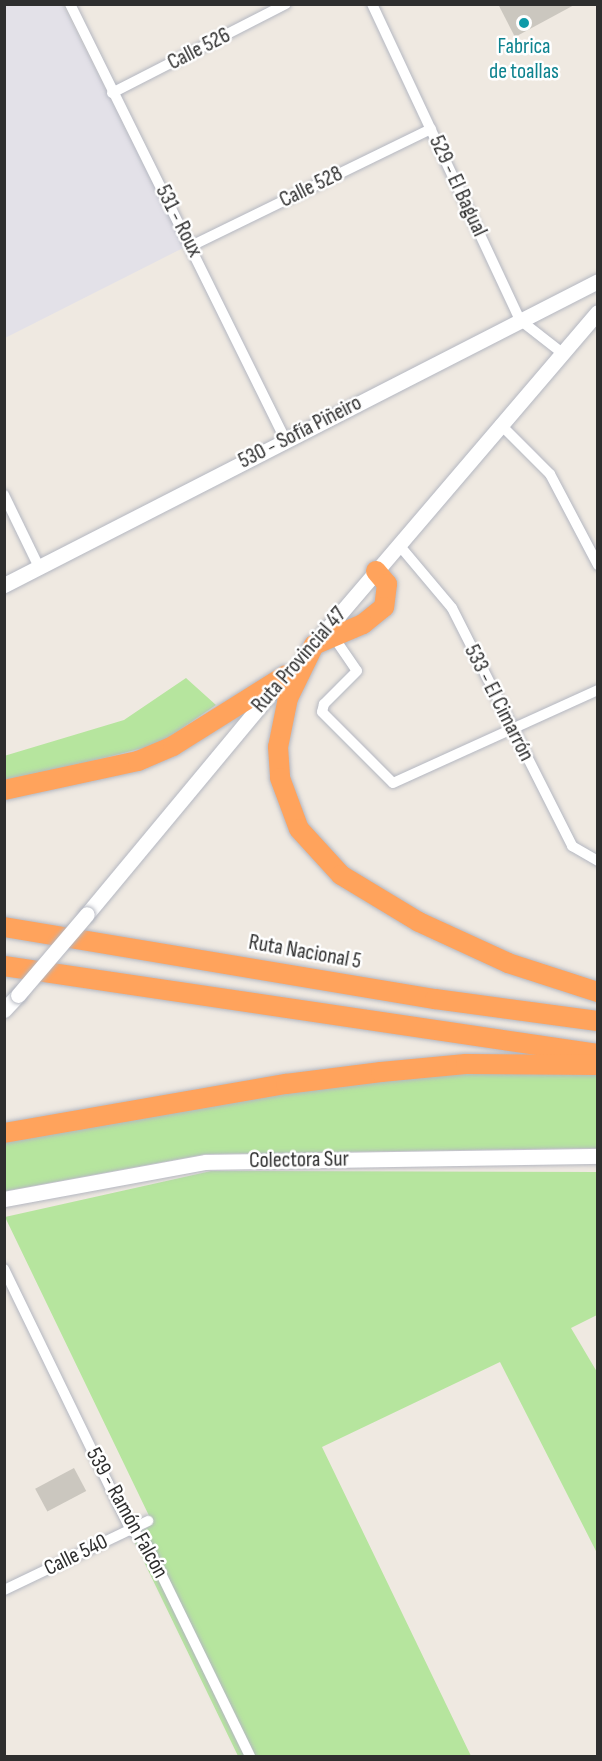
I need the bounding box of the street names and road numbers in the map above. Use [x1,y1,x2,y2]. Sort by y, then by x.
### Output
street label: Calle 526 [163,22,235,76]
street label: 529 - El Bagual [423,131,493,241]
street label: Calle 528 [275,160,347,214]
street label: 531 - Roux [150,181,208,261]
street label: 530 - Sofía Piñeiro [234,390,366,474]
street label: Ruta Provincial 47 [246,602,352,718]
street label: 533 - El Cimarrón [458,640,540,766]
street label: Ruta Nacional 5 [247,929,363,975]
street label: Colectora Sur [249,1146,349,1174]
street label: 539 - Ramón Falcón [80,1443,174,1583]
street label: Calle 540 [40,1528,112,1582]

